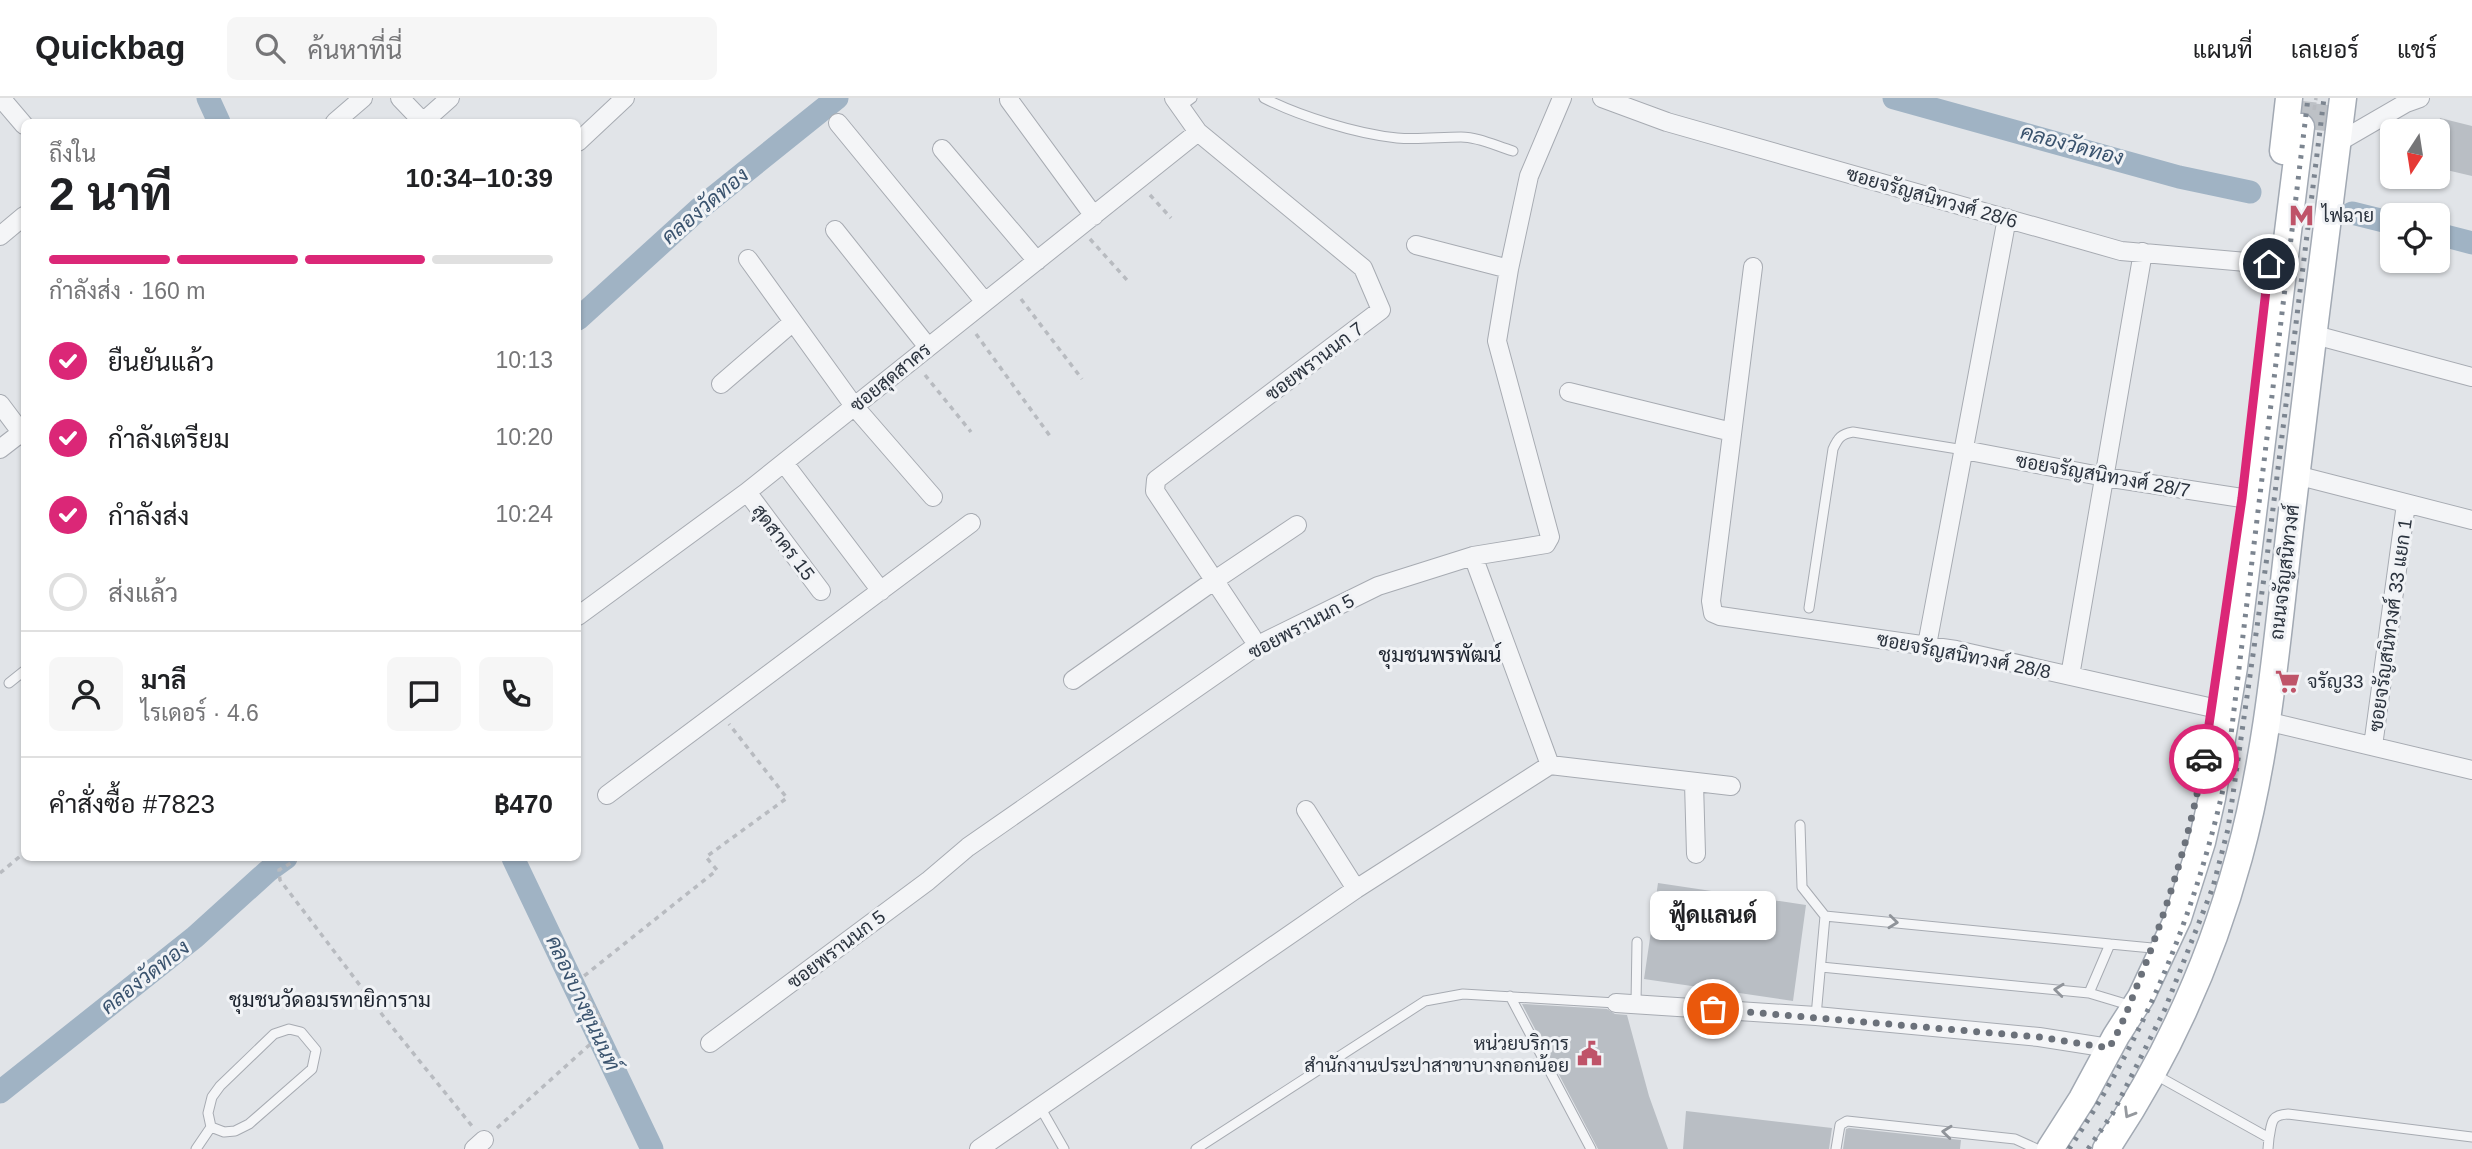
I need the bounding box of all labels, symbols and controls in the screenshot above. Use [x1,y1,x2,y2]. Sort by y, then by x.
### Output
search box [227,17,717,80]
text: Quickbag [35,29,185,66]
icon: search [251,29,289,67]
text: ค้นหาที่นี่ [307,35,402,65]
text: แผนที่ [2193,36,2253,63]
text: เลเยอร์ [2291,36,2359,63]
text: แชร์ [2397,36,2437,63]
north arrow [2380,119,2450,189]
map controls [2380,119,2450,273]
water label: คลองวัดทอง [2018,120,2126,169]
text: ถึงใน [49,141,96,167]
street label: ซอยจรัญสนิทวงศ์ 28/6 [1844,161,2020,233]
text: 10:34–10:39 [406,163,553,193]
water label: คลองวัดทอง [657,163,752,248]
text: 2 นาที [49,168,172,220]
metro station icon: ไฟฉาย [2288,201,2316,229]
place label: ไฟฉาย [2320,203,2374,226]
button: locate [2380,203,2450,273]
pin [2239,234,2299,294]
icon: home [2250,245,2288,283]
text: กำลังส่ง · 160 m [49,278,205,304]
street label: ซอยพรานนก 7 [1261,318,1367,405]
street label: ซอยสุดสาคร [846,339,936,418]
icon: check [49,342,87,380]
text: ยืนยันแล้ว [108,347,214,377]
text: 10:13 [495,347,553,373]
icon: check [49,419,87,457]
text: กำลังเตรียม [108,424,230,454]
text: 10:20 [495,424,553,450]
street label: ซอยจรัญสนิทวงศ์ 28/7 [2014,448,2192,502]
icon: check [49,496,87,534]
street label: สุดสาคร 15 [747,500,819,586]
text: กำลังส่ง [108,501,189,531]
text: 10:24 [495,501,553,527]
street label: ถนนจรัญสนิทวงศ์ [2264,503,2304,641]
street label: ซอยจรัญสนิทวงศ์ 33 แยก 1 [2363,517,2417,733]
text: ส่งแล้ว [108,578,178,608]
street label: ซอยพรานนก 5 [1245,590,1358,663]
street label: ซอยจรัญสนิทวงศ์ 28/8 [1875,626,2053,684]
district label: ชุมชนพรพัฒน์ [1379,641,1501,669]
button: person [49,657,123,731]
button: chat [387,657,461,731]
button: phone [479,657,553,731]
text: มาลี [141,665,186,695]
supermarket icon: จรัญ33 [2273,667,2301,695]
place label: จรัญ33 [2307,671,2364,693]
text: ไรเดอร์ · 4.6 [141,700,259,726]
courier [2169,724,2239,794]
icon: car [2185,740,2223,778]
text: คำสั่งซื้อ #7823 [49,789,215,819]
text: ฿470 [494,789,553,819]
callout: ฟู้ดแลนด์ [1650,890,1776,939]
text: ฟู้ดแลนด์ [1669,902,1757,928]
street label: ซอยพรานนก 5 [783,906,889,993]
one-way arrow [1887,915,1899,930]
water label: คลองบางขุนนนท์ [539,931,628,1078]
water label: คลองวัดทอง [96,935,193,1018]
pin [1683,979,1743,1039]
one-way arrow [2053,983,2064,998]
district label: ชุมชนวัดอมรทายิการาม [229,988,431,1014]
icon: bag [1694,990,1732,1028]
place label: หน่วยบริการ สำนักงานประปาสาขาบางกอกน้อย [1304,1032,1569,1076]
public building icon: หน่วยบริการ สำนักงานประปาสาขาบางกอกน้อย [1575,1040,1603,1068]
one-way arrow [2124,1106,2137,1119]
one-way arrow [1941,1124,1953,1139]

